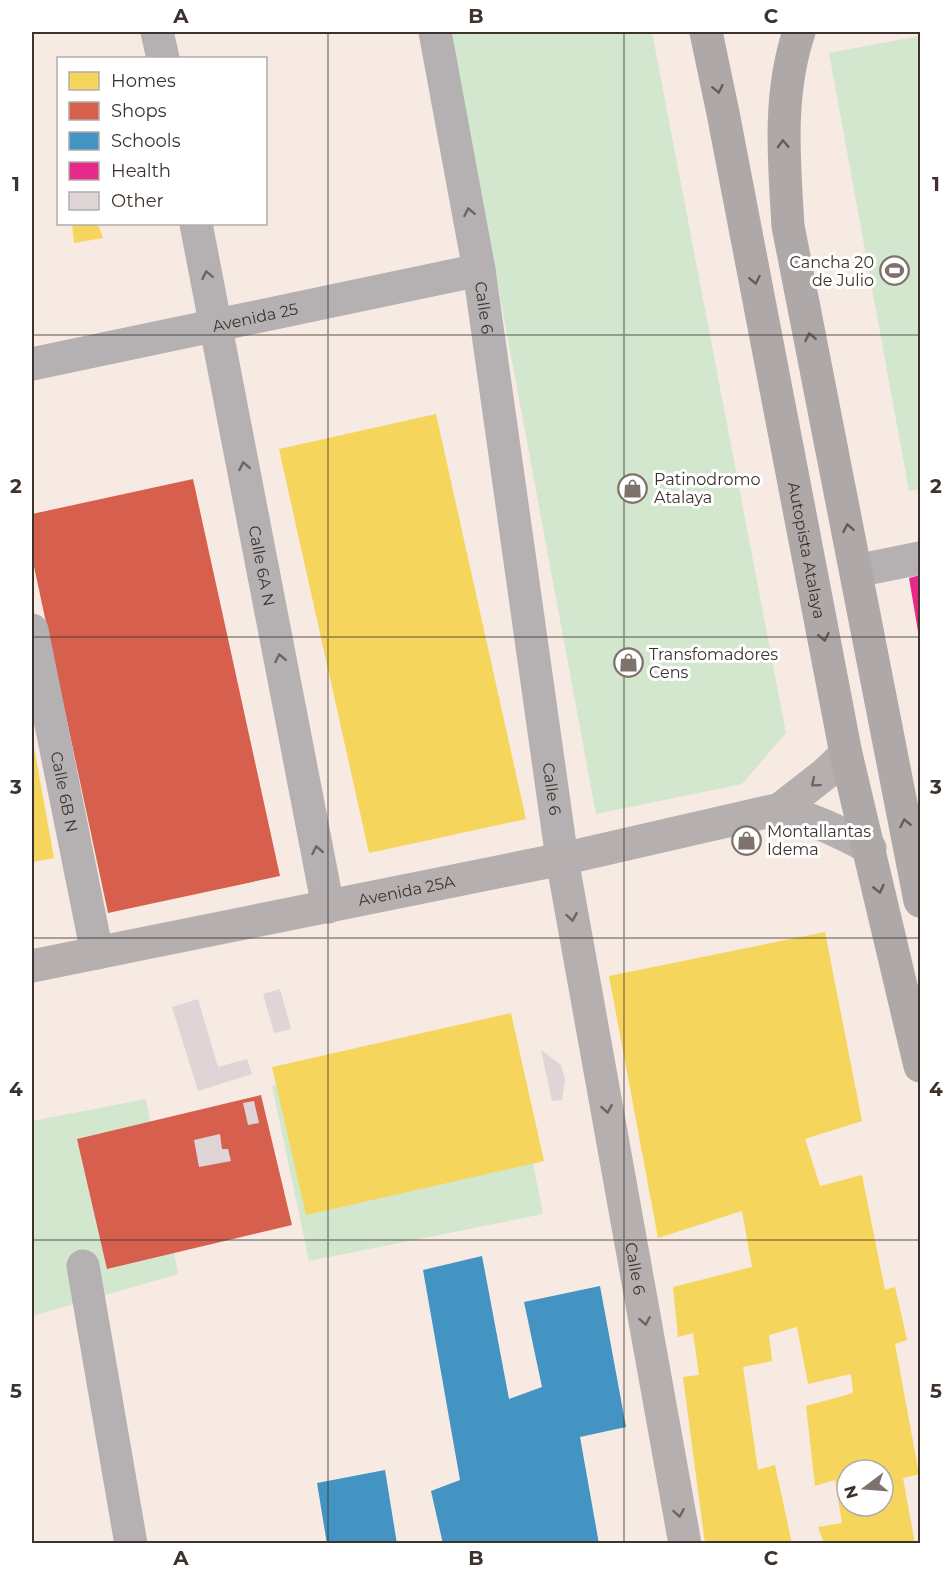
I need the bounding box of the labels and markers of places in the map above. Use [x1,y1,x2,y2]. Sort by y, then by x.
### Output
place label: Cancha 20 de Julio [790,253,874,290]
sports icon: Cancha 20 de Julio [879,255,911,287]
place label: Patinodromo Atalaya [654,470,760,507]
shop icon: Patinodromo Atalaya [617,472,649,504]
place label: Transfomadores Cens [649,645,778,682]
shop icon: Transfomadores Cens [612,647,644,679]
place label: Montallantas Idema [767,822,871,859]
shop icon: Montallantas Idema [730,824,762,856]

